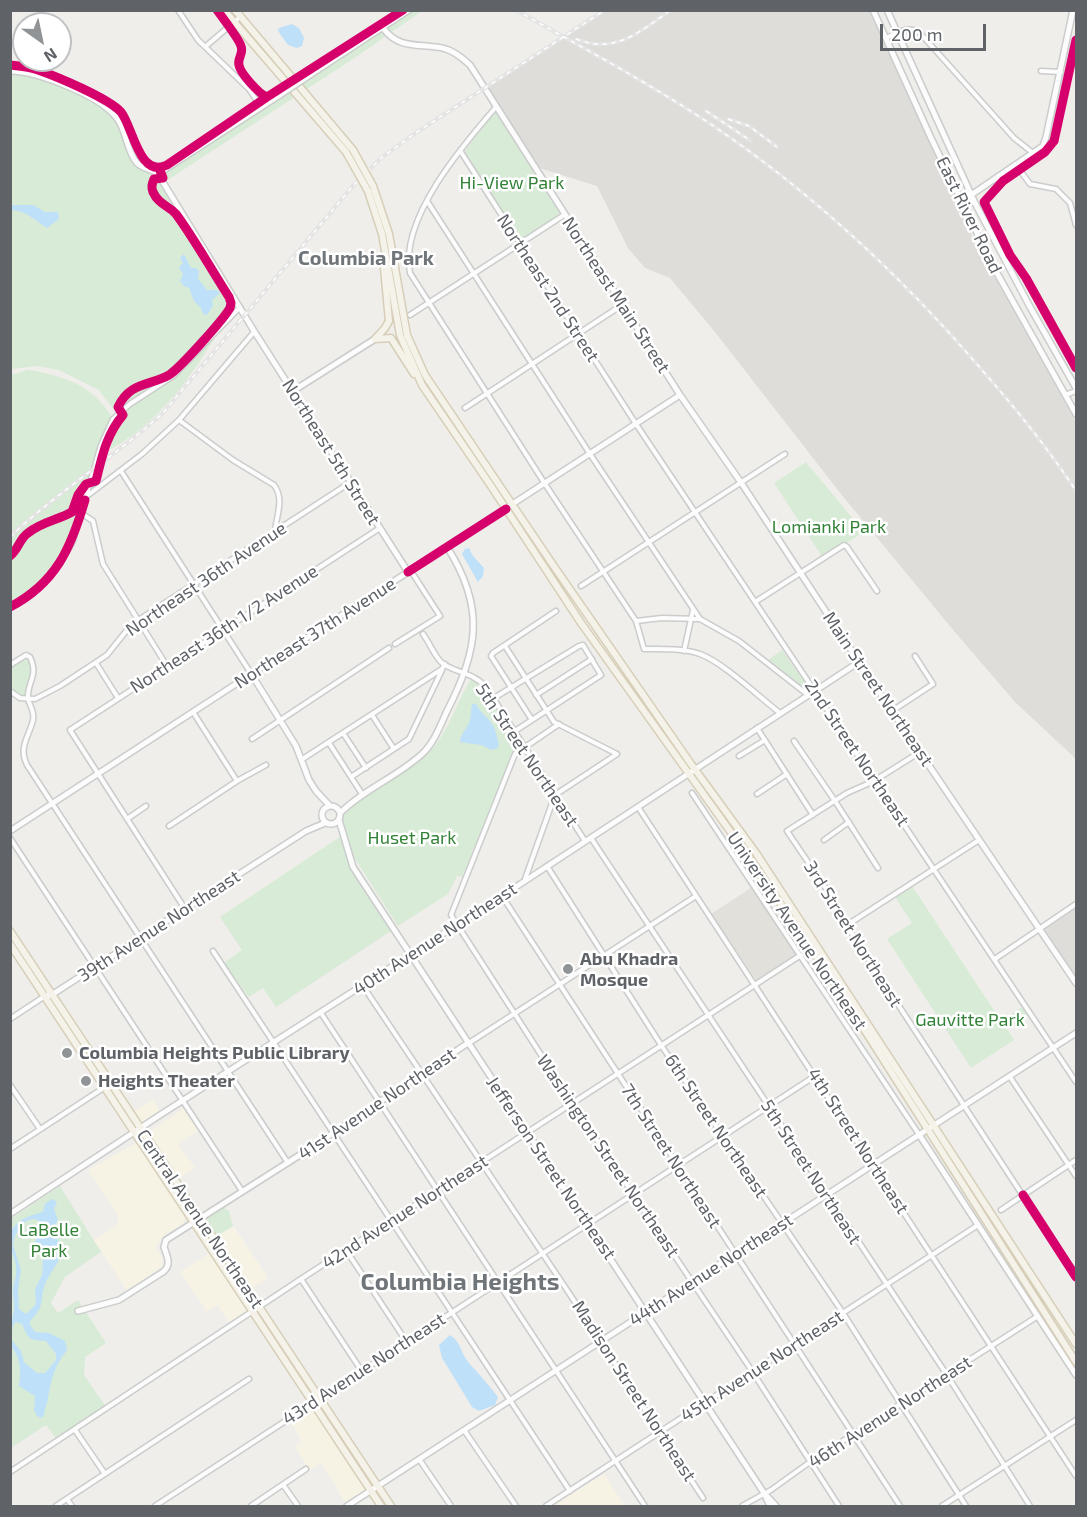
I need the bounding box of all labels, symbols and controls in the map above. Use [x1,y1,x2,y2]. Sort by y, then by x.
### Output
north arrow [12,12,72,72]
scale bar [883,12,990,50]
text: 200 m [891,23,943,45]
text: N [41,45,61,67]
street label: East River Road [931,153,1007,277]
park label: Hi-View Park [460,172,564,194]
street label: Northeast 2nd Street [492,210,604,366]
street label: Northeast Main Street [557,213,675,377]
district label: Columbia Park [298,246,434,270]
street label: Northeast 5th Street [277,375,385,529]
park label: Lomianki Park [772,516,886,538]
street label: Northeast 36th Avenue [122,517,290,641]
street label: Northeast 36th 1/2 Avenue [126,560,322,698]
street label: Northeast 37th Avenue [230,573,400,693]
street label: Main Street Northeast [818,608,938,770]
street label: 2nd Street Northeast [800,676,914,830]
street label: 5th Street Northeast [471,679,583,831]
park label: Huset Park [368,827,456,849]
street label: University Avenue Northeast [722,828,872,1034]
street label: 3rd Street Northeast [799,857,907,1011]
street label: 39th Avenue Northeast [74,865,244,987]
street label: 40th Avenue Northeast [349,878,521,1000]
place label: Abu Khadra Mosque [580,948,678,990]
marker: Abu Khadra Mosque [561,962,575,976]
park label: Gauvitte Park [915,1009,1025,1031]
place label: Columbia Heights Public Library [79,1042,350,1064]
street label: 41st Avenue Northeast [294,1043,460,1165]
marker: Columbia Heights Public Library [60,1046,74,1060]
street label: 6th Street Northeast [660,1050,772,1202]
street label: Washington Street Northeast [532,1051,684,1261]
street label: 4th Street Northeast [803,1064,913,1218]
place label: Heights Theater [98,1070,235,1092]
street label: Jefferson Street Northeast [482,1072,620,1264]
marker: Heights Theater [79,1074,93,1088]
street label: 7th Street Northeast [616,1080,726,1232]
street label: 5th Street Northeast [756,1096,866,1248]
street label: Central Avenue Northeast [132,1125,268,1313]
street label: 42nd Avenue Northeast [318,1150,492,1274]
street label: 44th Avenue Northeast [625,1209,797,1331]
park label: LaBelle Park [19,1219,79,1262]
district label: Columbia Heights [361,1268,559,1296]
street label: Madison Street Northeast [567,1297,701,1485]
street label: 45th Avenue Northeast [677,1305,847,1427]
street label: 43rd Avenue Northeast [279,1308,449,1430]
street label: 46th Avenue Northeast [804,1351,976,1473]

